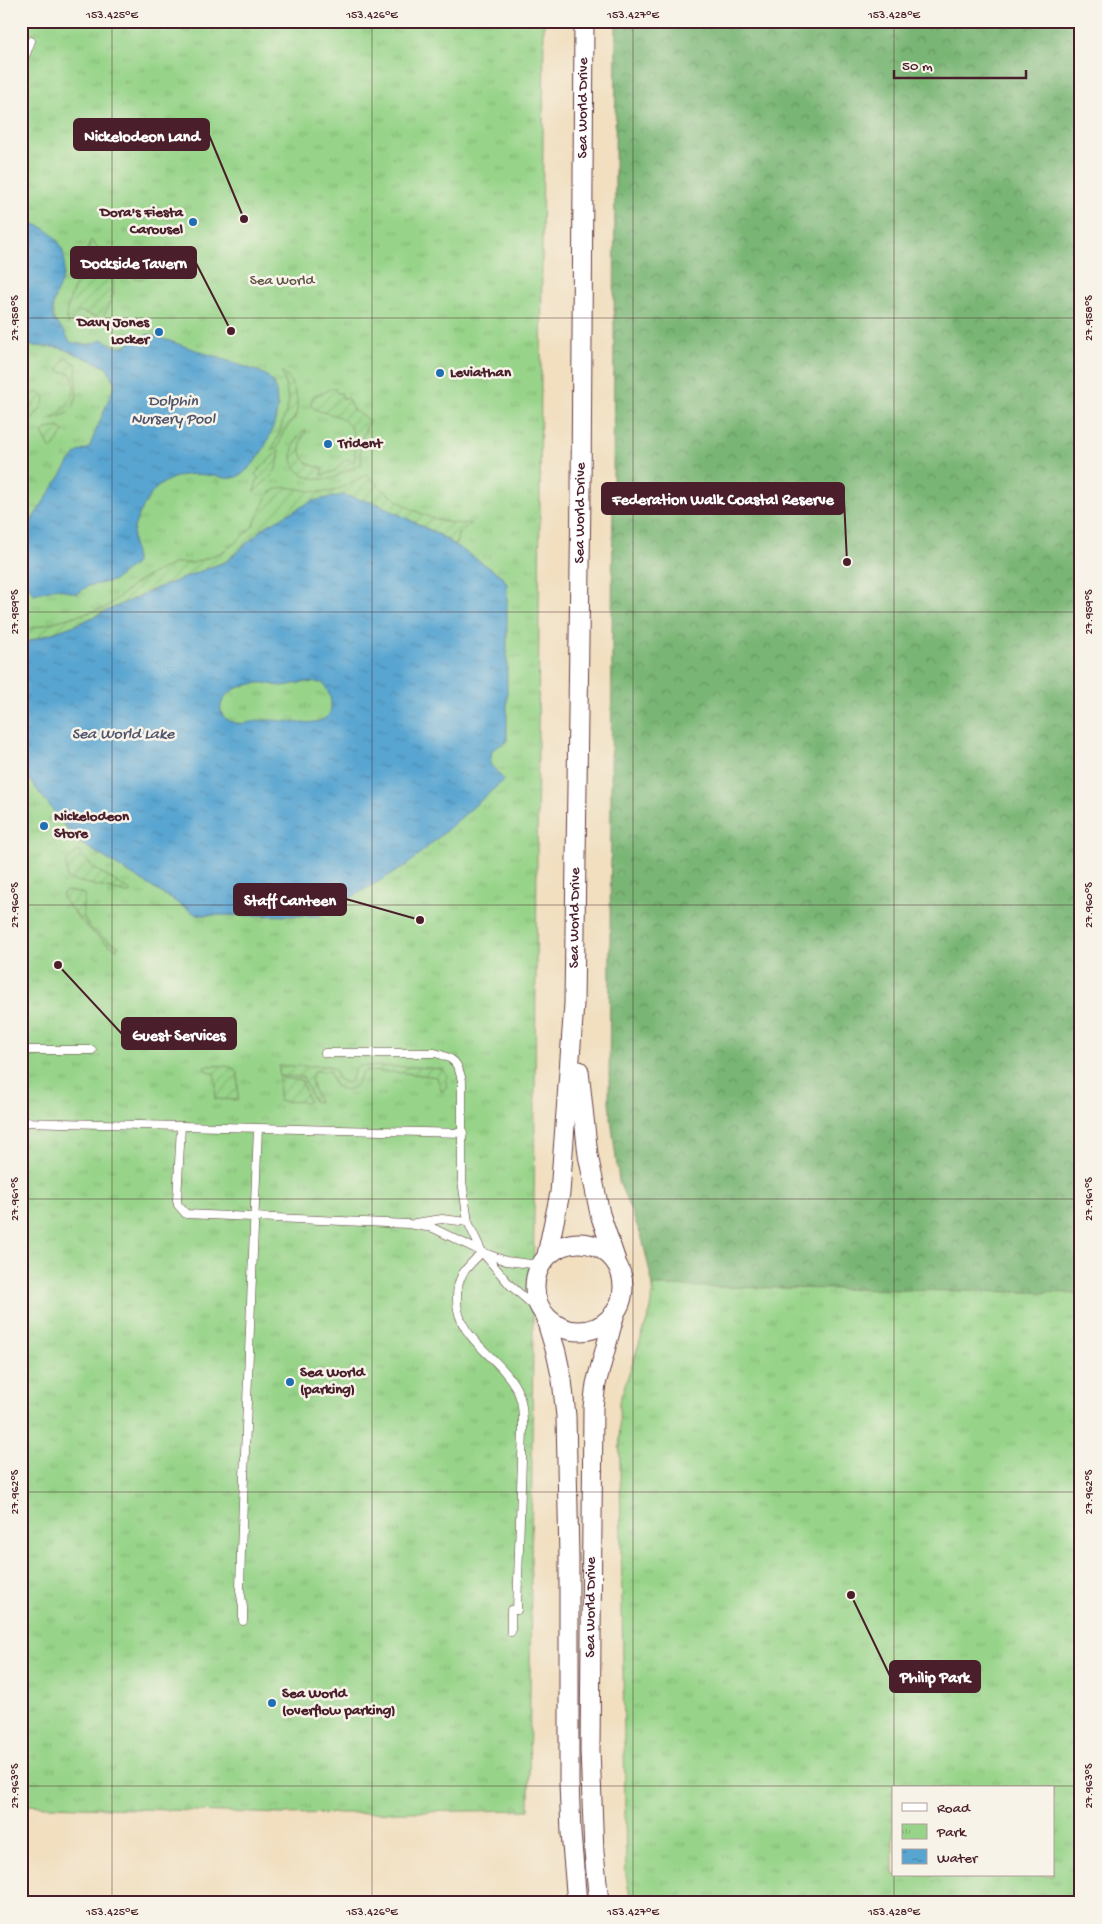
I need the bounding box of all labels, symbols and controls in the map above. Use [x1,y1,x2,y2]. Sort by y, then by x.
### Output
text: 153.425°E [85,9,138,23]
text: 153.426°E [345,9,398,23]
text: 153.427°E [606,9,659,23]
text: 153.428°E [867,9,921,23]
scale bar [894,48,1027,80]
street label: Sea World Drive [574,57,593,158]
text: 50 m [902,58,933,76]
callout: Nickelodeon Land [74,119,209,150]
text: Nickelodeon Land [84,129,201,148]
place label: Dora's Fiesta Carousel [98,204,184,239]
marker: Dora's Fiesta Carousel [187,216,199,228]
callout: Dockside Tavern [71,247,196,278]
text: Dockside Tavern [79,256,187,275]
park label: Sea World [250,272,315,290]
text: 27.958°S [9,295,23,341]
text: 27.958°S [1083,295,1097,341]
place label: Davy Jones Locker [75,314,151,349]
marker: Davy Jones Locker [153,326,165,338]
place label: Leviathan [450,364,512,382]
marker: Leviathan [434,367,446,379]
water label: Dolphin Nursery Pool [131,393,217,430]
place label: Trident [337,435,384,453]
marker: Trident [322,438,334,450]
street label: Sea World Drive [571,462,590,563]
callout: Federation Walk Coastal Reserve [602,483,844,514]
text: Federation Walk Coastal Reserve [611,492,834,511]
text: 27.959°S [9,589,23,635]
text: 27.959°S [1083,589,1097,635]
water label: Sea World Lake [72,726,175,745]
place label: Nickelodeon Store [54,808,130,843]
marker: Nickelodeon Store [38,820,50,832]
street label: Sea World Drive [565,867,585,968]
text: 27.960°S [9,882,23,928]
text: 27.960°S [1083,882,1097,928]
callout: Staff Canteen [234,884,346,915]
text: Staff Canteen [244,892,337,912]
callout: Guest Services [122,1018,236,1049]
text: Guest Services [132,1028,227,1047]
text: 27.961°S [9,1177,23,1221]
text: 27.961°S [1083,1177,1097,1221]
place label: Sea World (parking) [300,1364,367,1399]
marker: Sea World (parking) [284,1376,296,1388]
text: 27.962°S [9,1469,23,1514]
text: 27.962°S [1083,1469,1097,1514]
street label: Sea World Drive [582,1557,601,1658]
callout: Philip Park [890,1661,980,1692]
text: Philip Park [899,1670,972,1689]
place label: Sea World (overflow parking) [282,1685,395,1720]
marker: Sea World (overflow parking) [266,1697,278,1709]
text: 27.963°S [9,1763,23,1809]
text: 27.963°S [1083,1763,1097,1809]
legend [892,1786,1054,1876]
text: Road [937,1800,971,1818]
text: Park [936,1824,967,1842]
text: Water [937,1850,979,1868]
text: 153.425°E [85,1906,138,1920]
text: 153.426°E [345,1906,398,1920]
text: 153.427°E [606,1906,659,1920]
text: 153.428°E [867,1906,921,1920]

